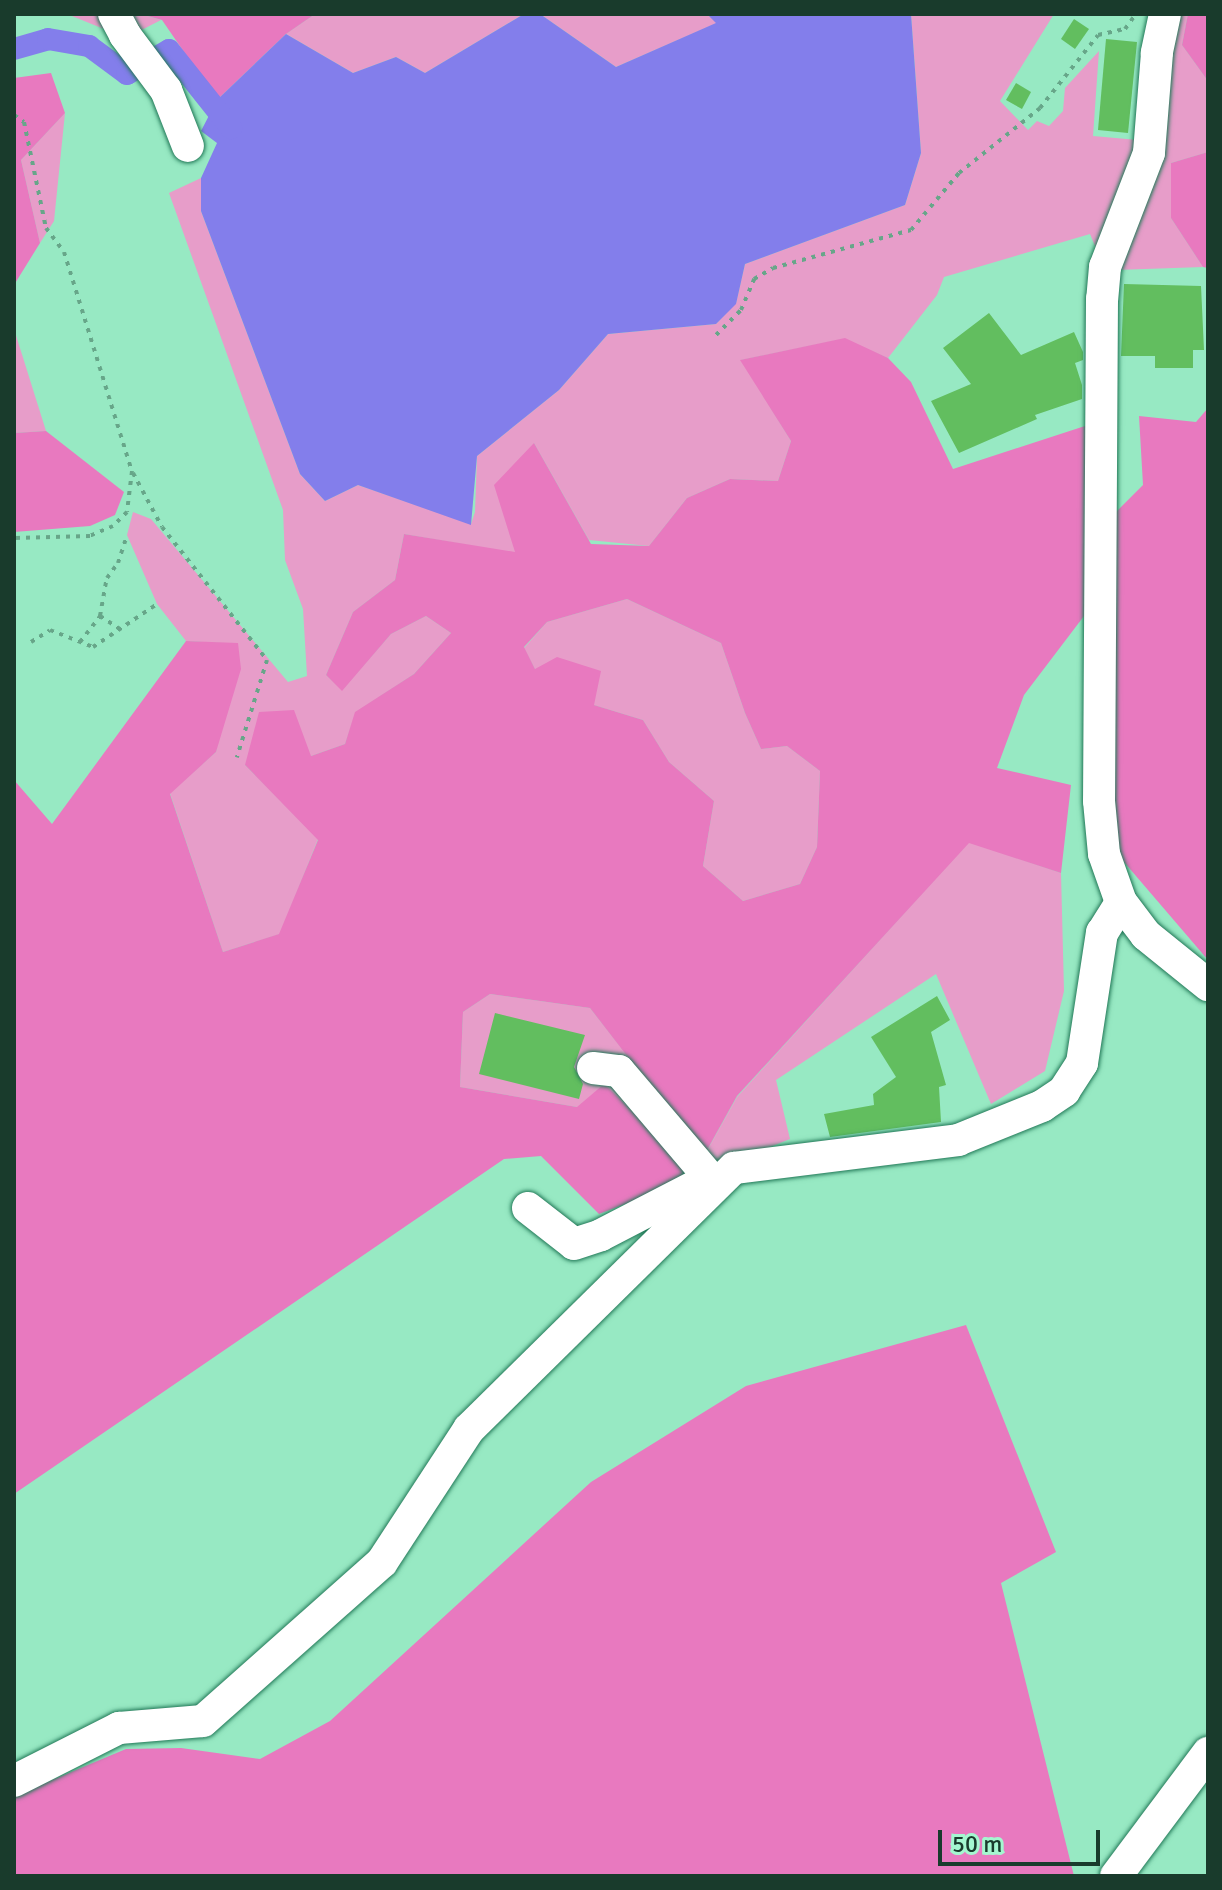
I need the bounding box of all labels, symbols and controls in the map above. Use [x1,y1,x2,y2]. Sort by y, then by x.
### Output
scale bar [942,1814,1104,1864]
text: 50 m [952,1829,1002,1859]

